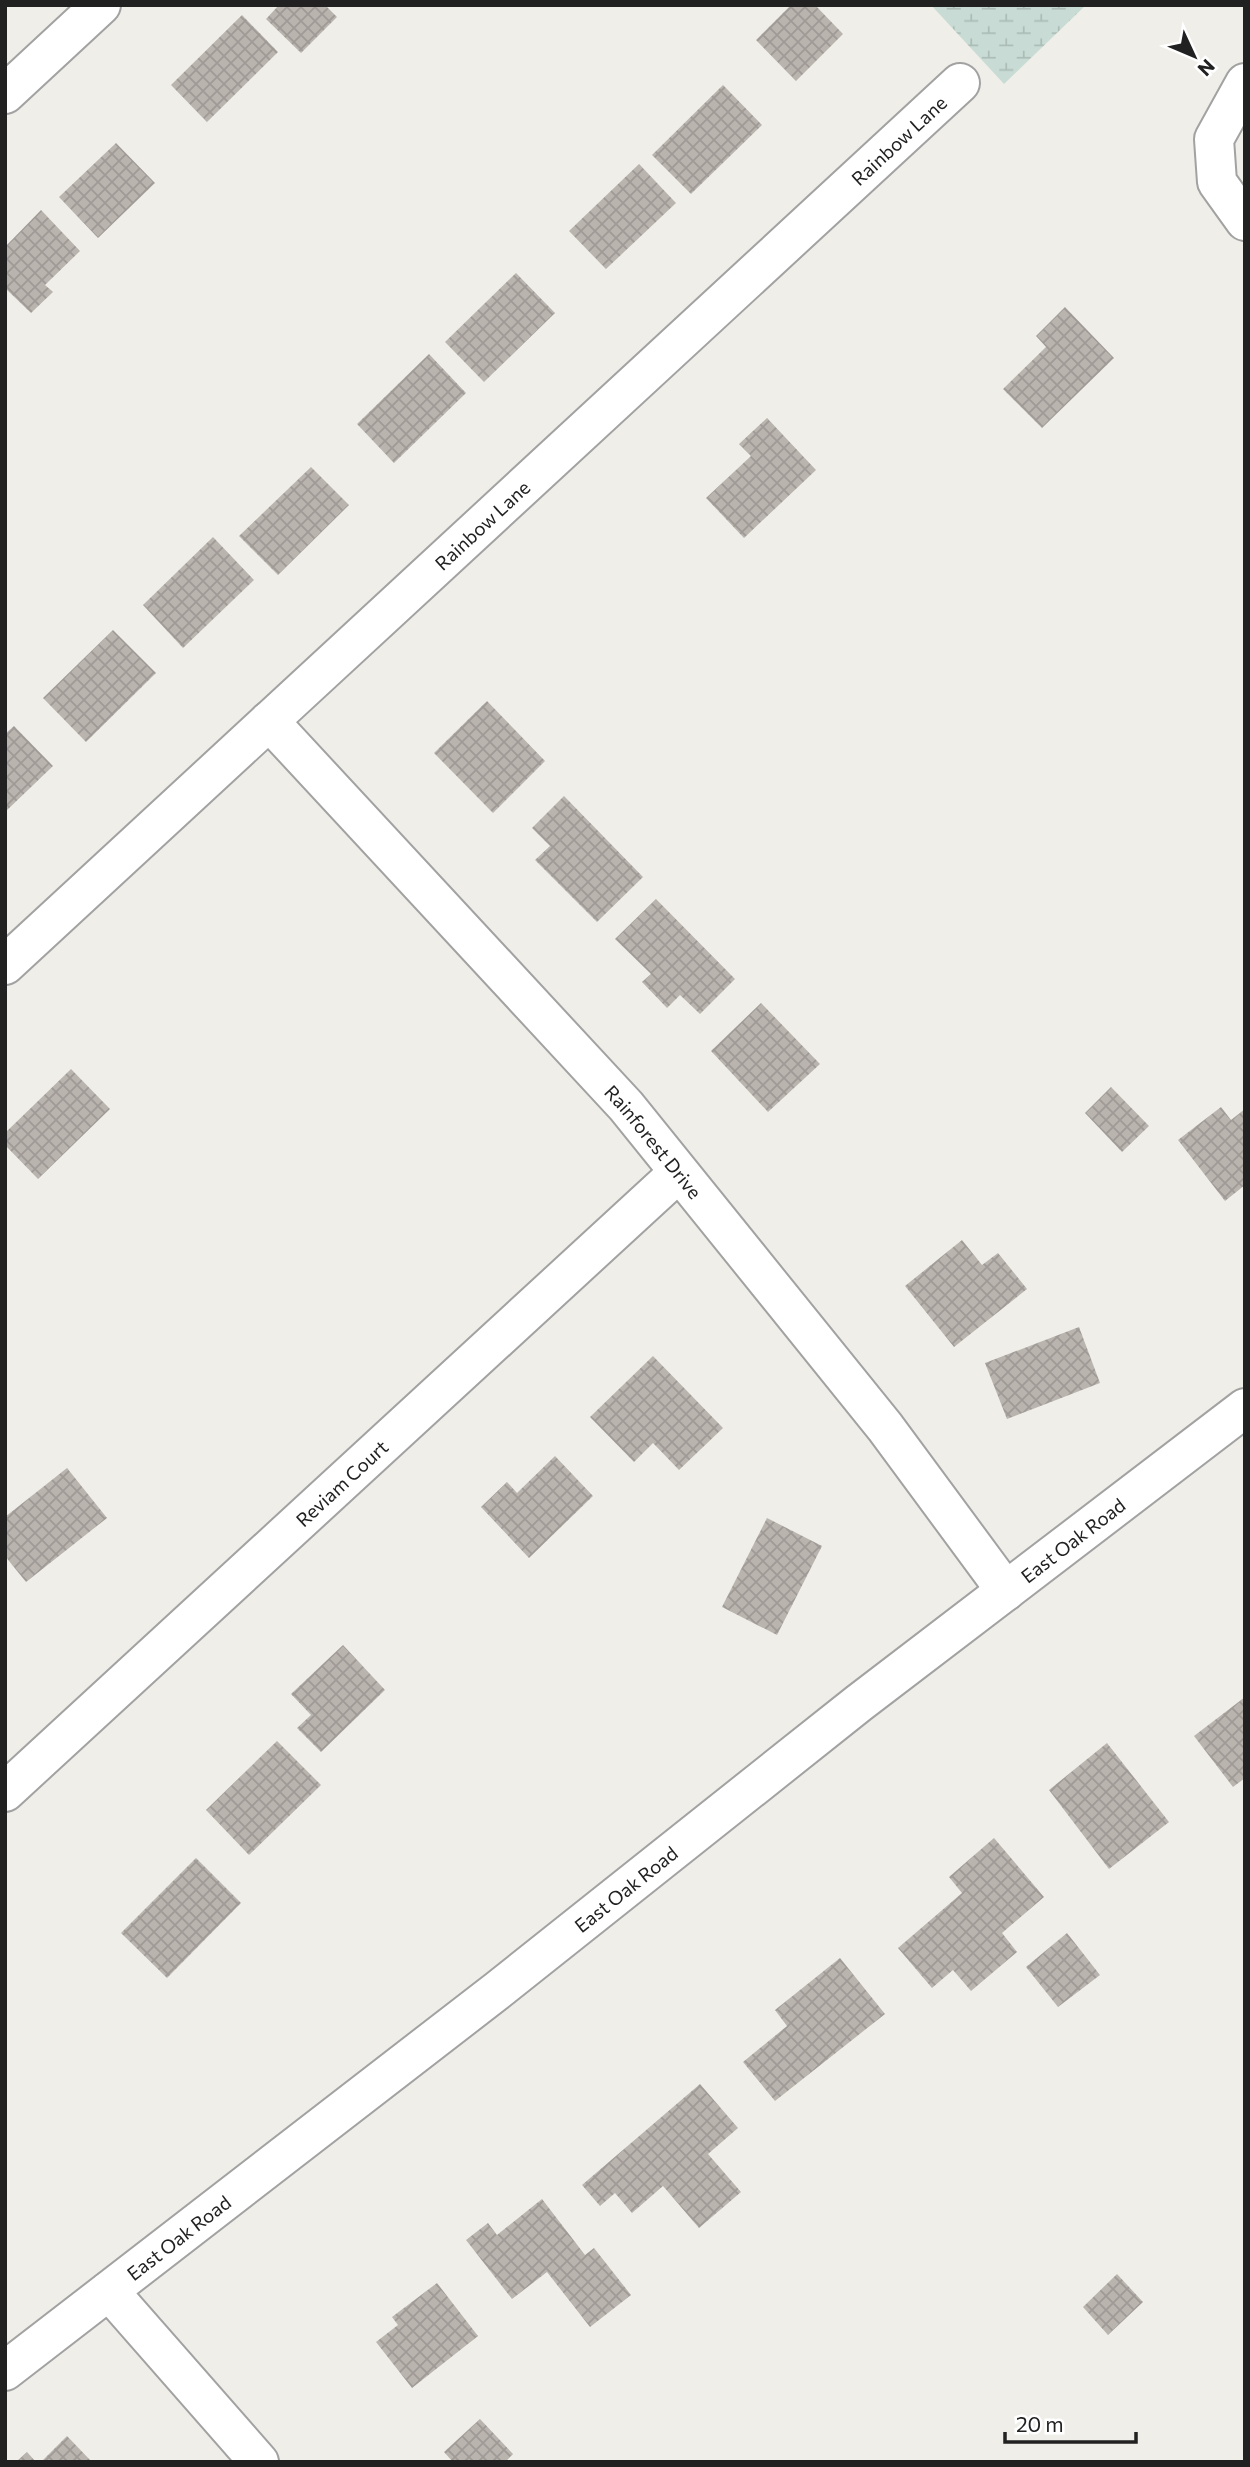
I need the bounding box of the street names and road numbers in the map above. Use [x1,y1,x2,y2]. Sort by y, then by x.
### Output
street label: Rainbow Lane [846,90,951,190]
street label: Rainbow Lane [429,475,534,574]
street label: Rainforest Drive [601,1080,707,1203]
street label: Reviam Court [290,1434,392,1531]
street label: East Oak Road [1016,1493,1129,1587]
street label: East Oak Road [569,1841,682,1937]
street label: East Oak Road [122,2190,235,2284]

